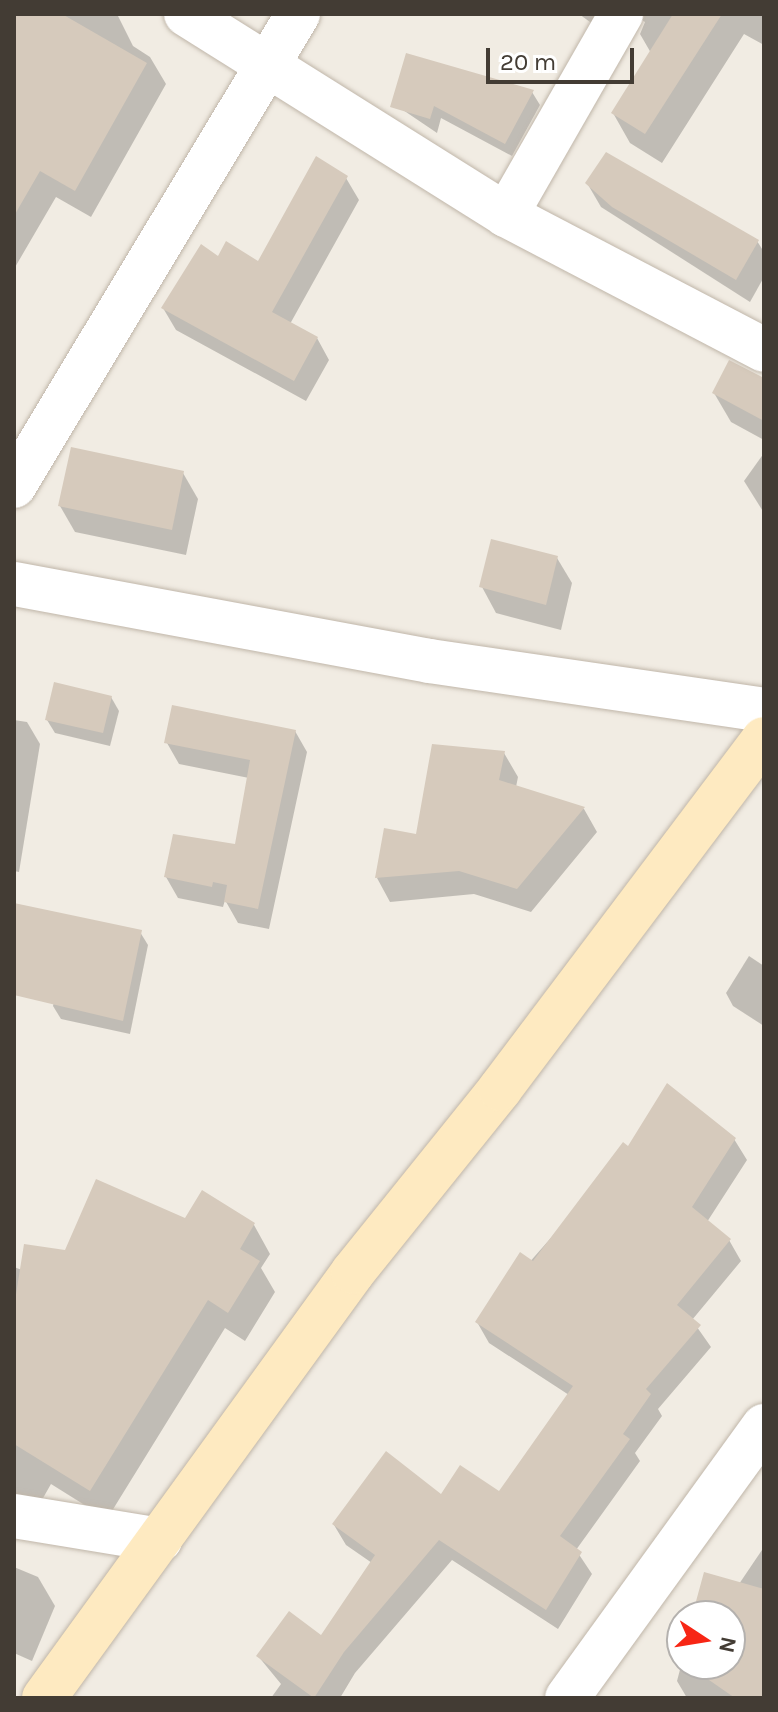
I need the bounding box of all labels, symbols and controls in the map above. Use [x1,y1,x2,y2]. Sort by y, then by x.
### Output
scale bar [490,32,638,82]
text: 20 m [500,48,556,76]
north arrow [666,1600,746,1680]
text: N [713,1634,742,1655]

